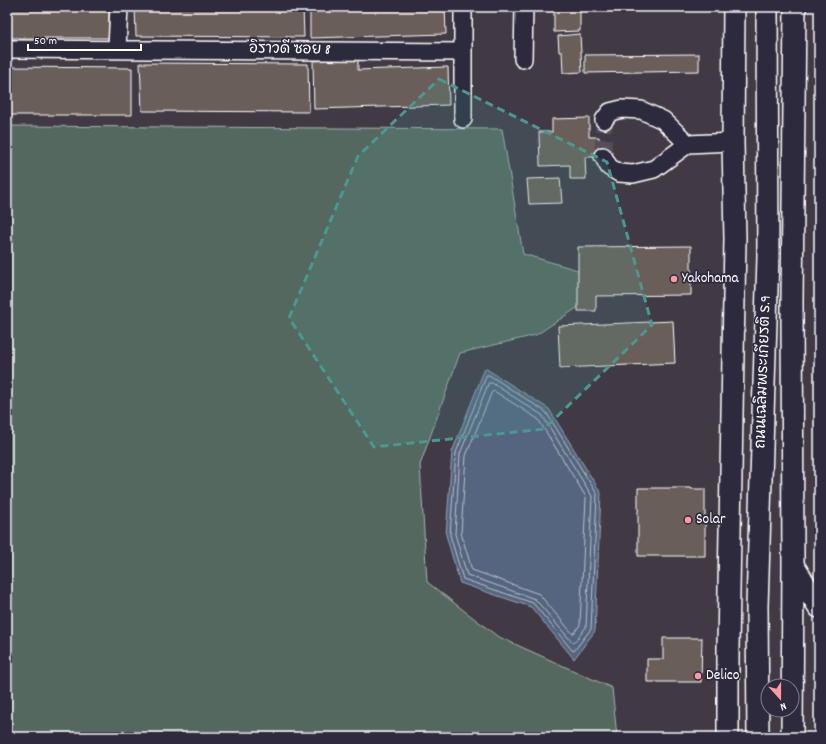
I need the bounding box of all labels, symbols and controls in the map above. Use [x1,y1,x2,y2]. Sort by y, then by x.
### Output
scale bar [28,26,141,52]
text: 50 m [34,33,57,50]
street label: อิราวดี ซอย 8 [249,38,331,62]
place label: Yakohama [682,268,740,290]
marker: Yakohama [669,274,679,284]
street label: ถนนเฉลิมพระเกียรติ ร.9 [750,295,778,449]
place label: Solar [696,509,726,531]
marker: Solar [683,515,693,525]
place label: Delico [706,665,740,687]
marker: Delico [693,671,703,681]
north arrow [760,678,800,718]
text: N [777,697,788,714]

